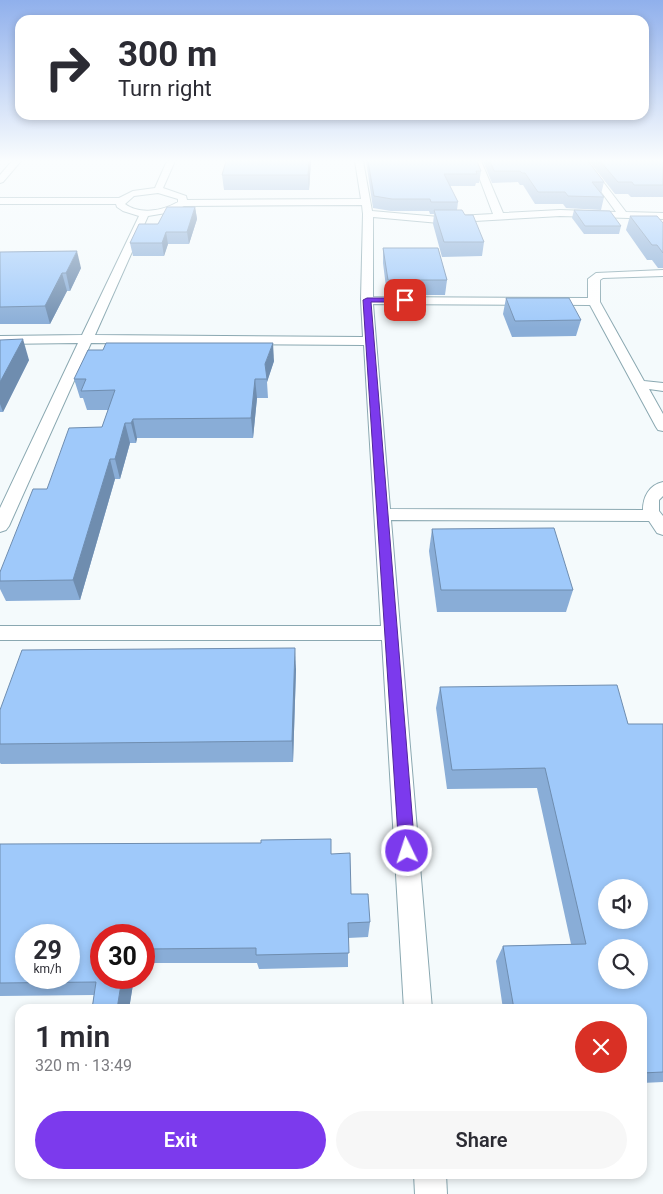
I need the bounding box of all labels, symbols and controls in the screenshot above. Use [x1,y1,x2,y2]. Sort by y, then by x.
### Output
text: 300 m [118,34,217,75]
icon: right [35,35,100,100]
text: Turn right [118,76,212,101]
pin [384,279,426,321]
icon: arrive [391,286,419,314]
position arrow [380,824,432,876]
map controls [598,879,648,989]
button: sound [598,879,648,929]
speed limit sign: 30 [90,924,155,989]
text: 29 [33,936,62,965]
button: search [598,939,648,989]
text: km/h [33,962,62,976]
text: 1 min [35,1019,110,1054]
button: close [575,1021,627,1073]
text: 320 m · 13:49 [35,1056,132,1075]
button: Exit [35,1111,326,1169]
button: Share [336,1111,627,1169]

